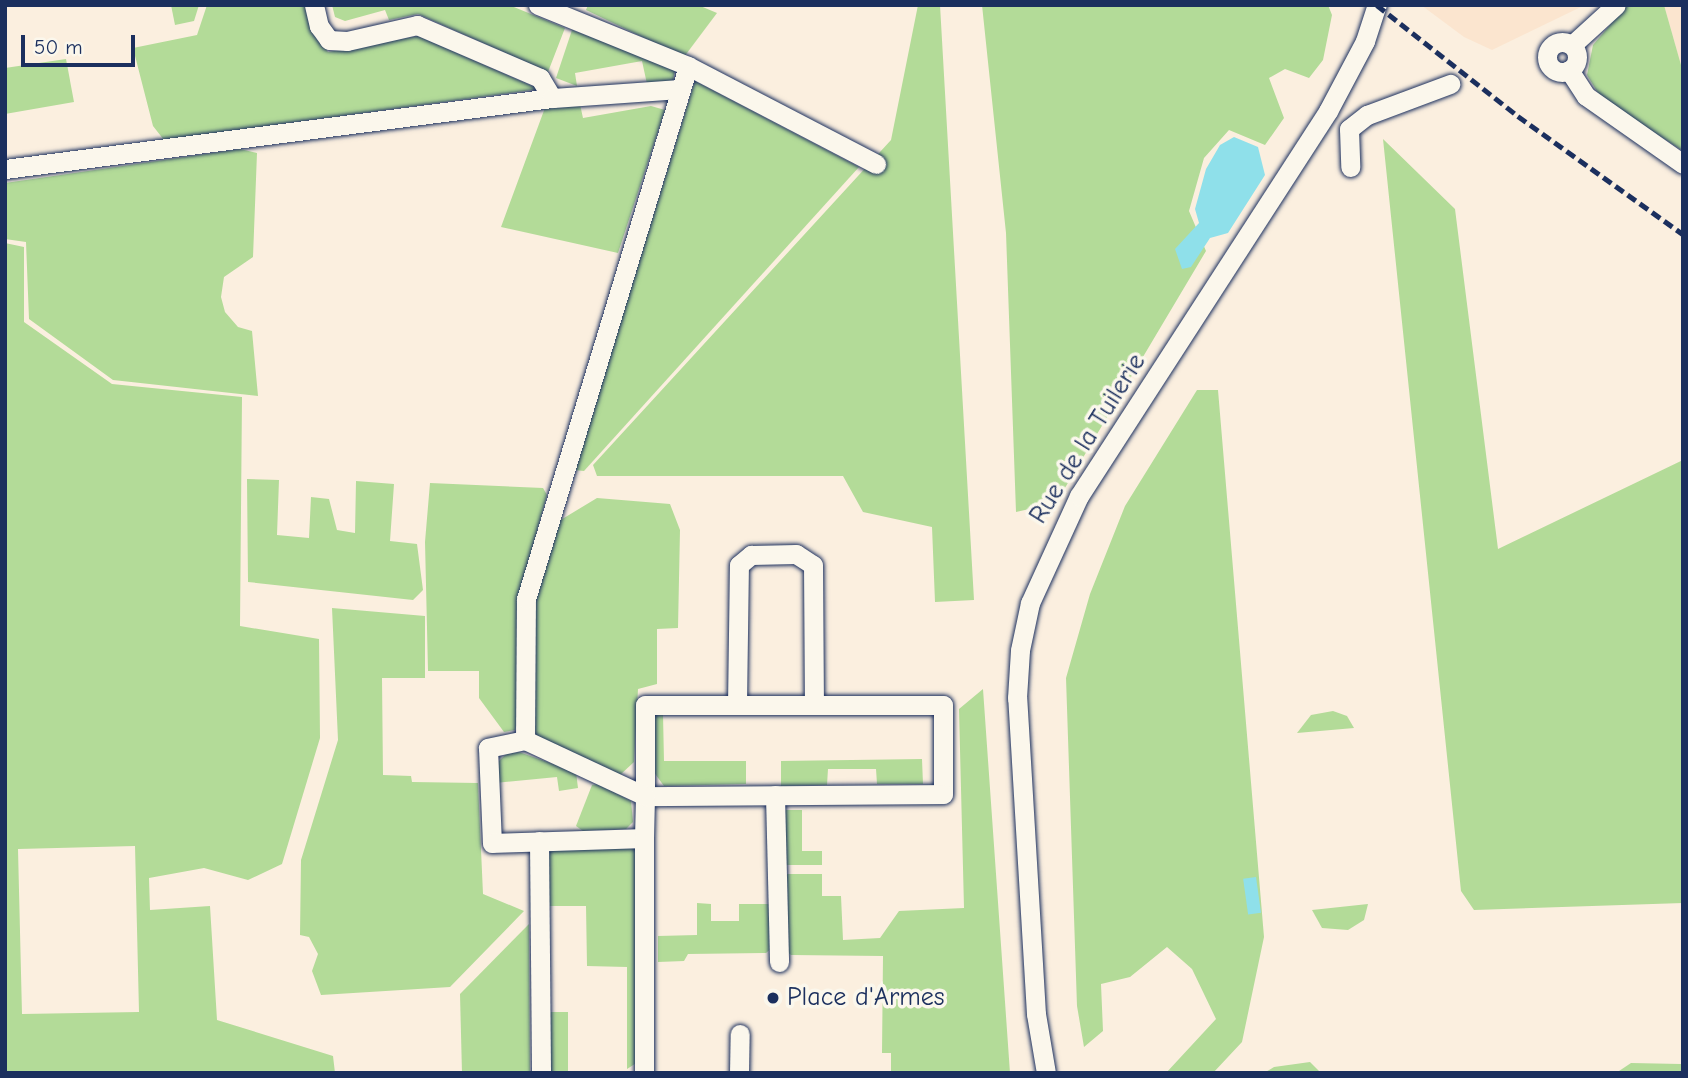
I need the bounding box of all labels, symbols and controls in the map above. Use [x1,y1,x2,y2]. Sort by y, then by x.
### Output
scale bar [24,21,138,65]
text: 50 m [34,35,83,59]
street label: Rue de la Tuilerie [1023,348,1153,530]
place label: Place d'Armes [787,982,945,1014]
marker: Place d'Armes [765,990,781,1006]

